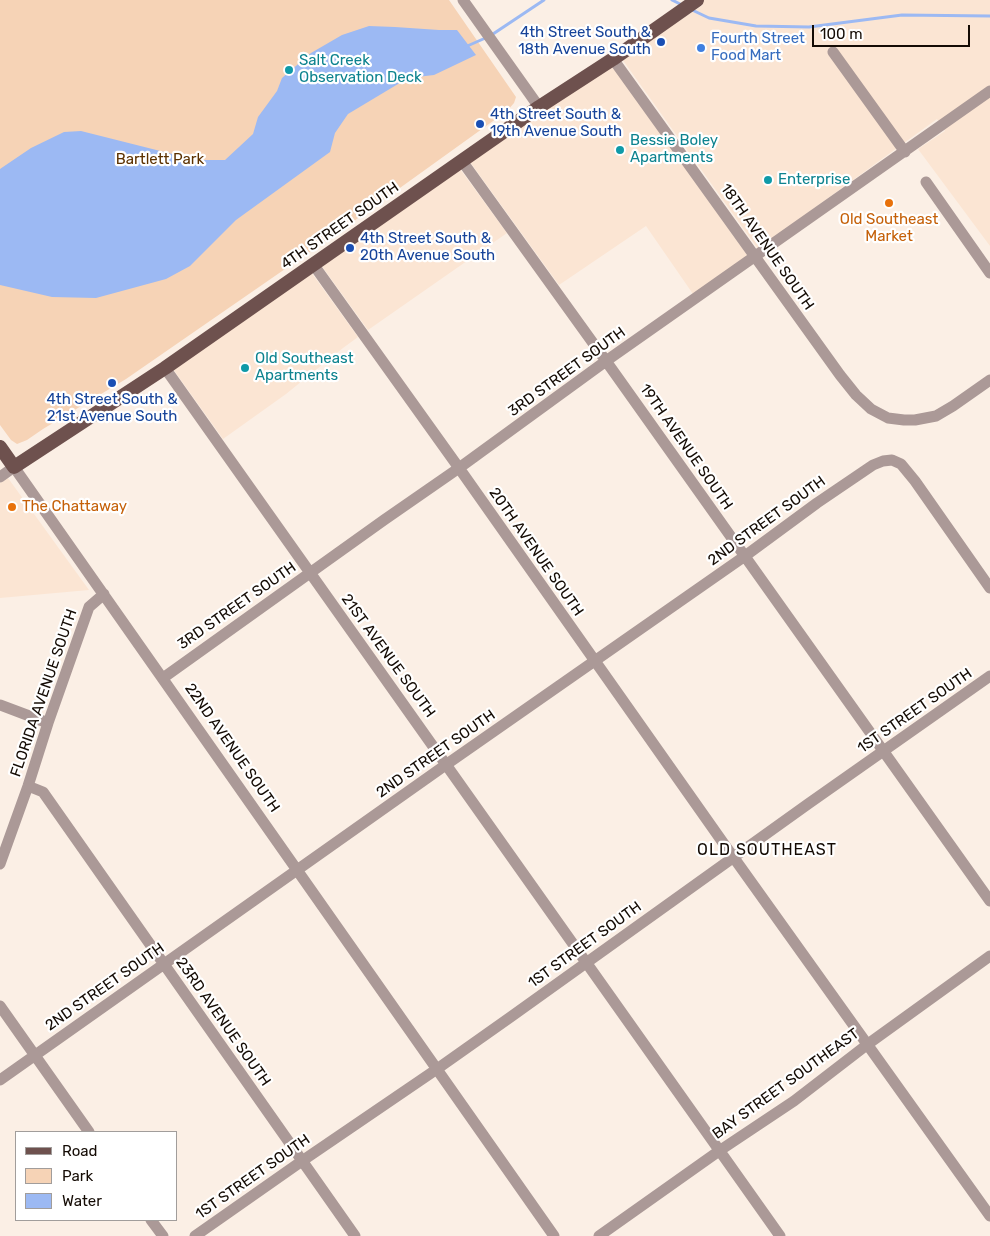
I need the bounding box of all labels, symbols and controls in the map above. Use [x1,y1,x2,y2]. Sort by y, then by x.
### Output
scale bar [815,15,972,47]
place label: 4th Street South & 18th Avenue South [518,24,651,59]
text: 100 m [820,25,862,43]
place label: Fourth Street Food Mart [711,30,805,65]
marker: 4th Street South & 18th Avenue South [655,36,667,48]
marker: Fourth Street Food Mart [695,42,707,54]
place label: Salt Creek Observation Deck [299,52,422,87]
marker: Salt Creek Observation Deck [283,64,295,76]
place label: 4th Street South & 19th Avenue South [490,106,622,141]
marker: 4th Street South & 19th Avenue South [474,118,486,130]
place label: Bessie Boley Apartments [630,132,718,167]
marker: Bessie Boley Apartments [614,144,626,156]
park label: Bartlett Park [116,151,204,169]
place label: Enterprise [778,171,850,189]
marker: Enterprise [762,174,774,186]
street label: 4TH STREET SOUTH [278,179,402,273]
street label: 18TH AVENUE SOUTH [717,180,817,314]
marker: Old Southeast Market [883,197,895,209]
place label: Old Southeast Market [840,211,938,246]
place label: 4th Street South & 20th Avenue South [360,230,495,265]
marker: 4th Street South & 20th Avenue South [344,242,356,254]
street label: 3RD STREET SOUTH [505,323,629,421]
place label: Old Southeast Apartments [255,350,354,385]
marker: Old Southeast Apartments [239,362,251,374]
marker: 4th Street South & 21st Avenue South [106,377,118,389]
street label: 19TH AVENUE SOUTH [636,381,736,513]
place label: 4th Street South & 21st Avenue South [46,391,178,426]
street label: 2ND STREET SOUTH [705,472,829,570]
street label: 20TH AVENUE SOUTH [485,484,587,620]
place label: The Chattaway [22,498,127,516]
marker: The Chattaway [6,501,18,513]
street label: 3RD STREET SOUTH [174,558,300,654]
street label: 21ST AVENUE SOUTH [337,591,439,721]
street label: FLORIDA AVENUE SOUTH [7,607,81,779]
street label: 1ST STREET SOUTH [854,665,976,757]
street label: 22ND AVENUE SOUTH [181,680,283,816]
street label: 2ND STREET SOUTH [373,706,499,802]
district label: OLD SOUTHEAST [695,840,839,860]
street label: 1ST STREET SOUTH [525,898,645,992]
street label: 2ND STREET SOUTH [42,939,168,1035]
street label: 23RD AVENUE SOUTH [172,954,274,1090]
street label: BAY STREET SOUTHEAST [709,1025,863,1143]
legend [15,1131,178,1221]
street label: 1ST STREET SOUTH [192,1131,314,1223]
text: Road [62,1142,98,1160]
text: Park [62,1167,93,1185]
text: Water [62,1192,102,1210]

